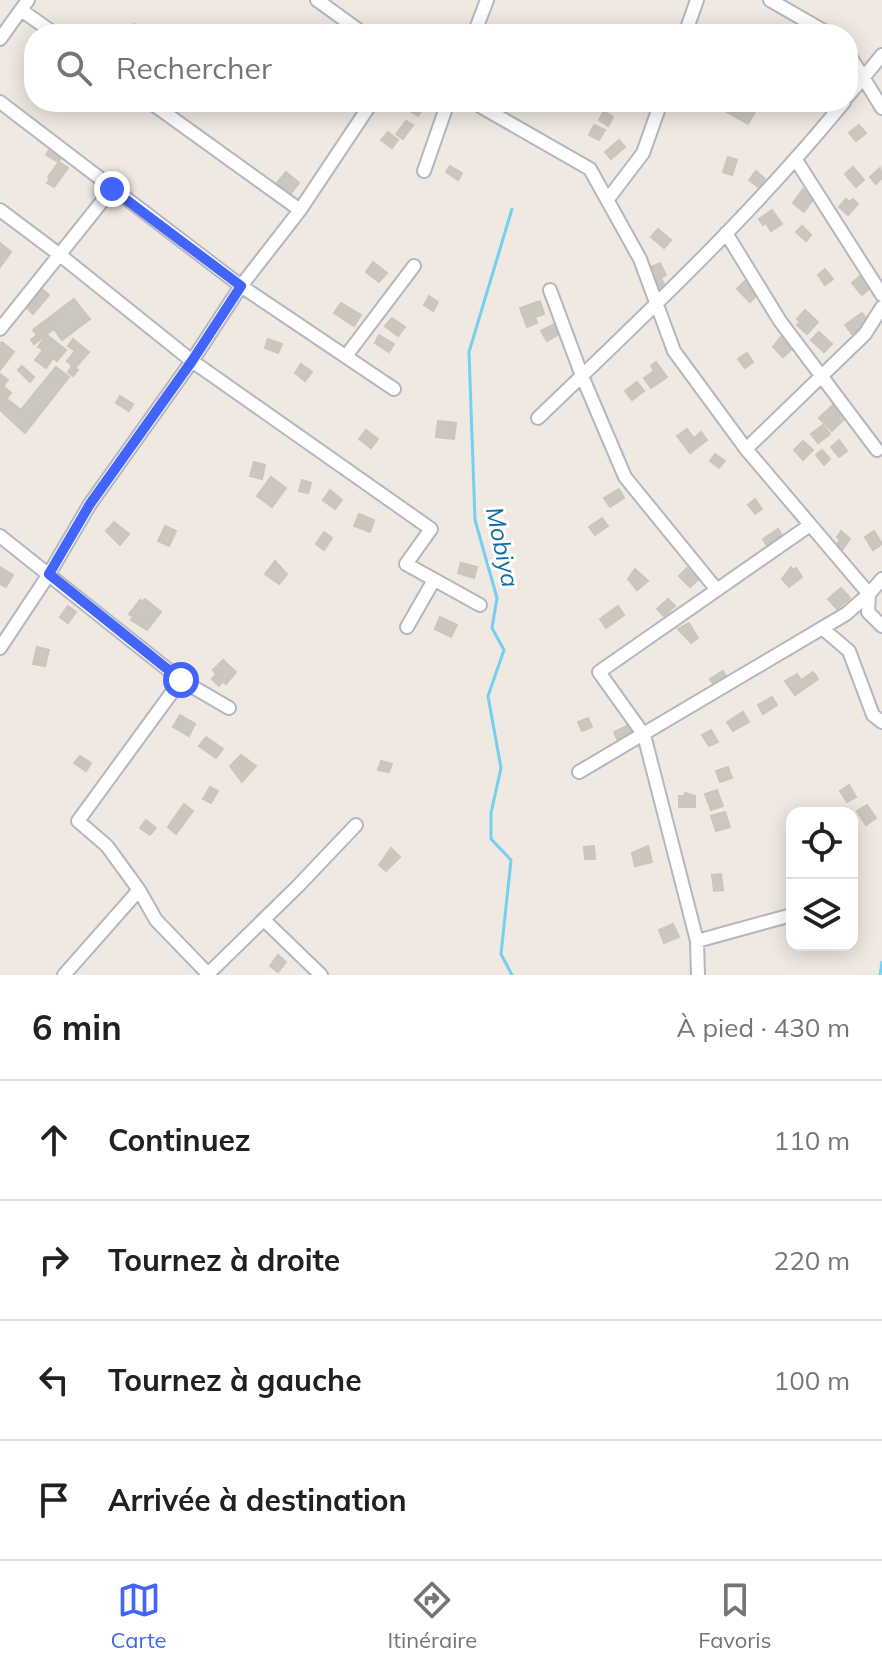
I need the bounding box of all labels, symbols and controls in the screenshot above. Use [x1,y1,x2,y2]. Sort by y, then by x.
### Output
search box [24,24,858,112]
icon: search [52,46,96,90]
text: Rechercher [116,49,272,87]
route end [94,171,130,207]
water label: Mobiya [480,504,526,590]
route start [163,662,199,698]
map controls [786,807,858,951]
button: locate [786,807,858,879]
button: layers [786,879,858,951]
text: 6 min [32,1006,122,1049]
text: À pied · 430 m [677,1011,850,1044]
icon: ahead [32,1118,76,1162]
text: Continuez [108,1121,251,1159]
text: 110 m [774,1124,850,1157]
icon: right [32,1238,76,1282]
text: Tournez à droite [108,1241,340,1279]
text: 220 m [774,1244,850,1277]
icon: left [32,1358,76,1402]
text: Tournez à gauche [108,1361,362,1399]
text: 100 m [774,1364,850,1397]
icon: arrive [32,1478,76,1522]
text: Arrivée à destination [108,1481,407,1519]
tab: Carte [111,1578,167,1654]
tab: Itinéraire [388,1578,477,1654]
tab: Favoris [698,1578,771,1654]

